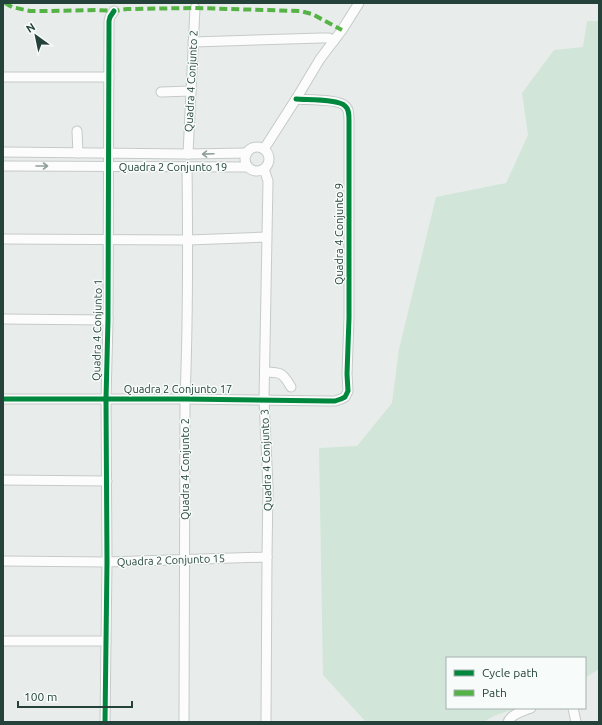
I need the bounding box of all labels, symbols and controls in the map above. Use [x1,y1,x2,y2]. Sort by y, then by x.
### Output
north arrow [16,16,56,56]
text: N [24,20,37,35]
street label: Quadra 4 Conjunto 2 [182,30,200,132]
one-way arrow [202,150,215,158]
street label: Quadra 2 Conjunto 19 [119,161,227,173]
one-way arrow [35,162,48,170]
street label: Quadra 4 Conjunto 9 [333,183,345,285]
street label: Quadra 4 Conjunto 1 [90,279,104,381]
street label: Quadra 2 Conjunto 17 [124,383,232,395]
street label: Quadra 4 Conjunto 3 [258,409,274,511]
street label: Quadra 4 Conjunto 2 [179,418,191,520]
street label: Quadra 2 Conjunto 15 [117,552,225,568]
legend [446,657,586,709]
text: Cycle path [482,666,538,679]
scale bar [18,683,132,709]
text: Path [482,686,507,699]
text: 100 m [24,690,57,703]

